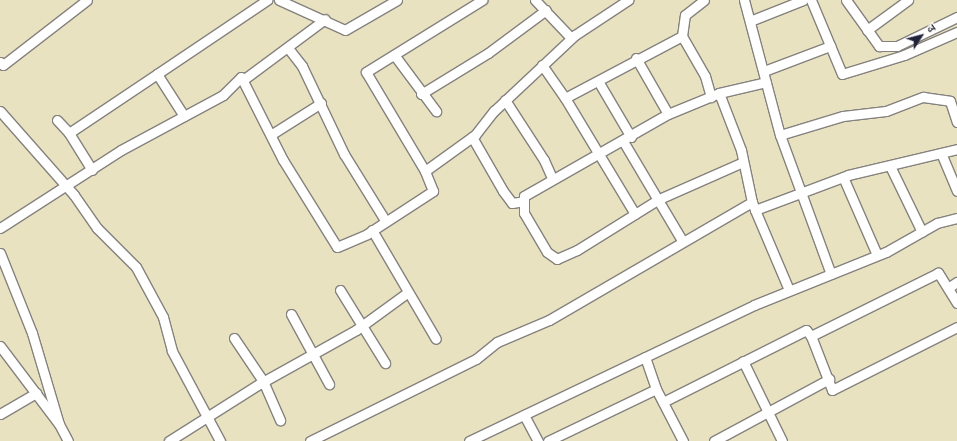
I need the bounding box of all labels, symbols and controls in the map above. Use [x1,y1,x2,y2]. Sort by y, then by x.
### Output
north arrow [901,16,941,56]
text: उ [924,23,938,35]

